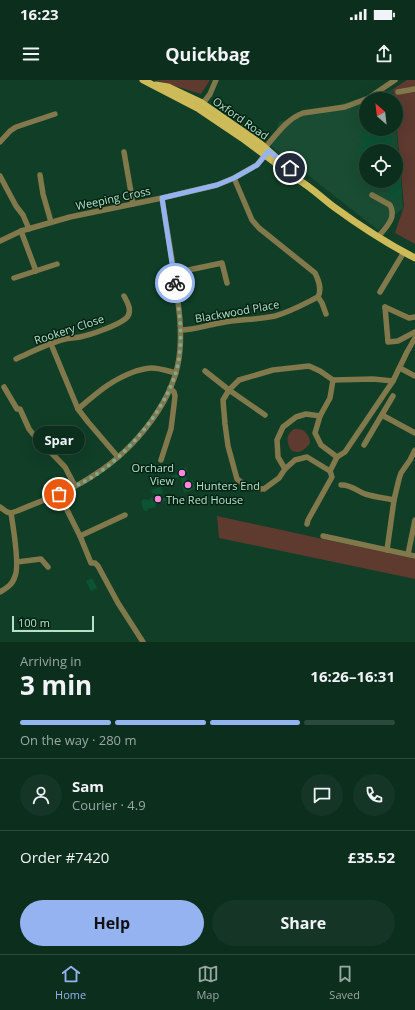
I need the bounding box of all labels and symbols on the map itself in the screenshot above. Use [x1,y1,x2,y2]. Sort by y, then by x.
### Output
north arrow [359,92,403,136]
street label: Oxford Road [210,93,272,143]
pin [273,151,307,185]
street label: Weeping Cross [74,183,152,213]
courier [155,263,195,303]
street label: Blackwood Place [194,296,280,326]
street label: Rookery Close [32,311,106,347]
callout: Spar [33,426,85,454]
place label: Orchard View [132,460,174,488]
marker: Orchard View [177,468,187,478]
pin [42,477,76,511]
place label: Hunters End [196,478,260,493]
marker: Hunters End [183,480,193,490]
place label: The Red House [166,492,243,507]
marker: The Red House [153,494,163,504]
scale bar [12,614,94,633]

